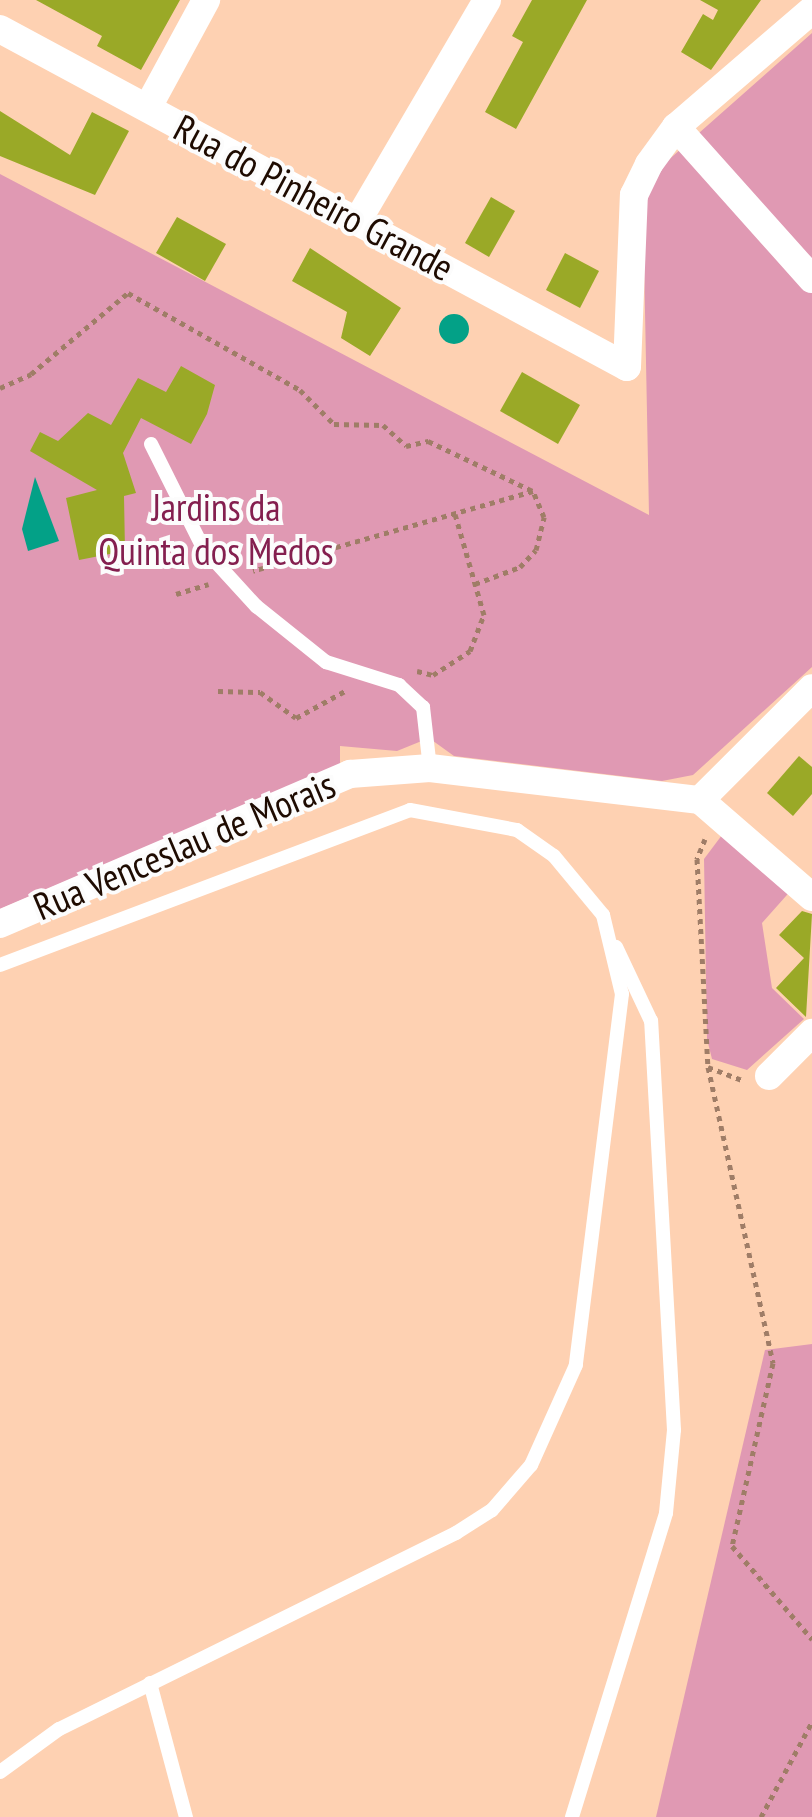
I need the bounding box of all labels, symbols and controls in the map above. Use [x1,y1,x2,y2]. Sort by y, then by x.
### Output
street label: Rua do Pinheiro Grande [167,104,461,290]
park label: Jardins da Quinta dos Medos [98,484,334,574]
street label: Rua Venceslau de Morais [26,761,342,929]

